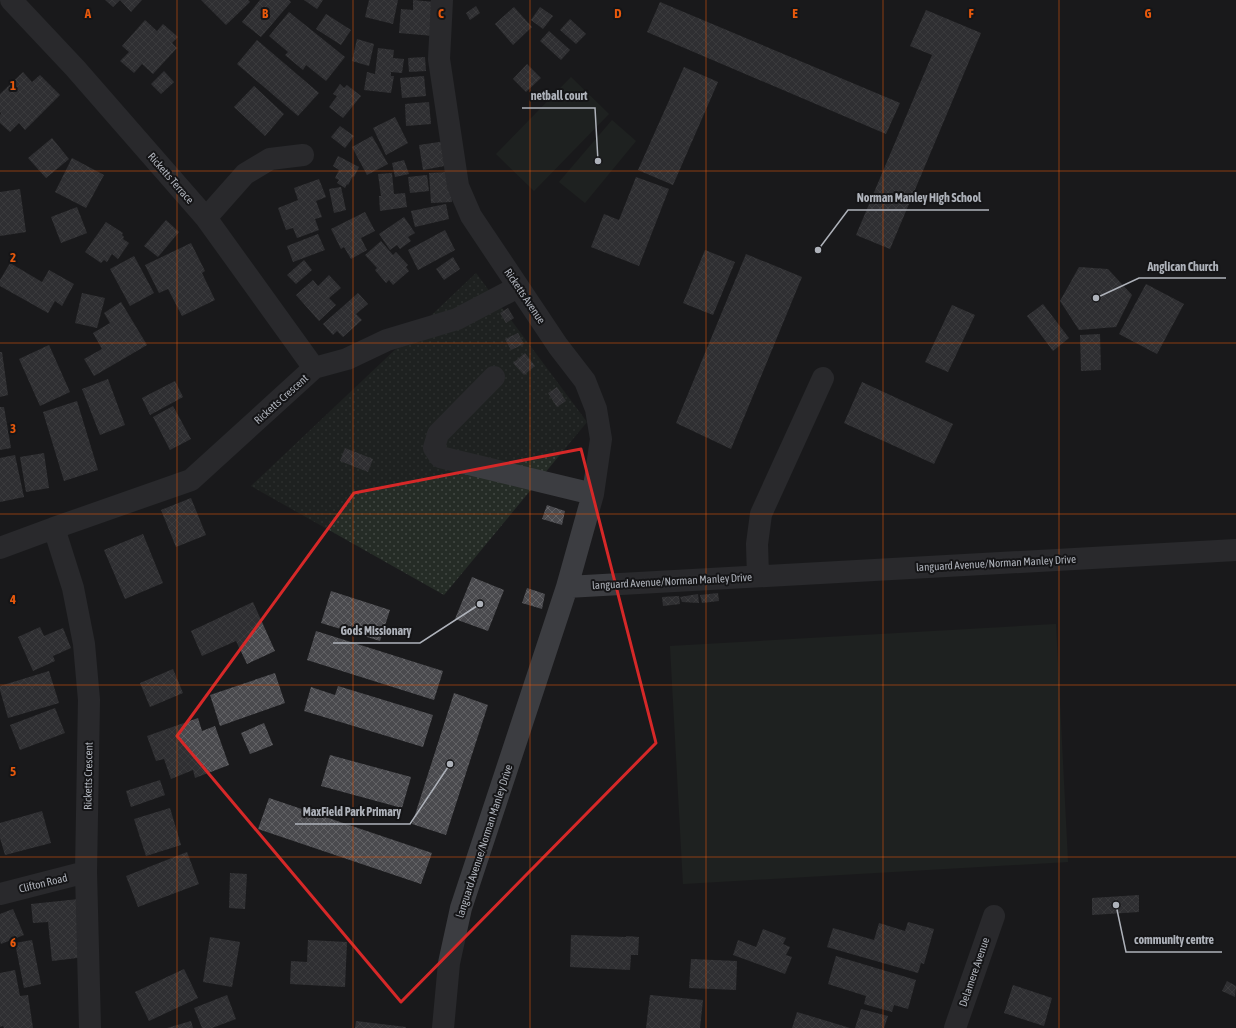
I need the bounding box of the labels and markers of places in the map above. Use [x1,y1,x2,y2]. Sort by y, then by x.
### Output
callout: netball court [522,84,595,108]
callout: Norman Manley High School [848,186,989,210]
callout: Anglican Church [1139,254,1226,278]
callout: Gods Missionary [333,619,420,643]
callout: MaxField Park Primary [295,800,410,824]
callout: community centre [1126,928,1222,952]

